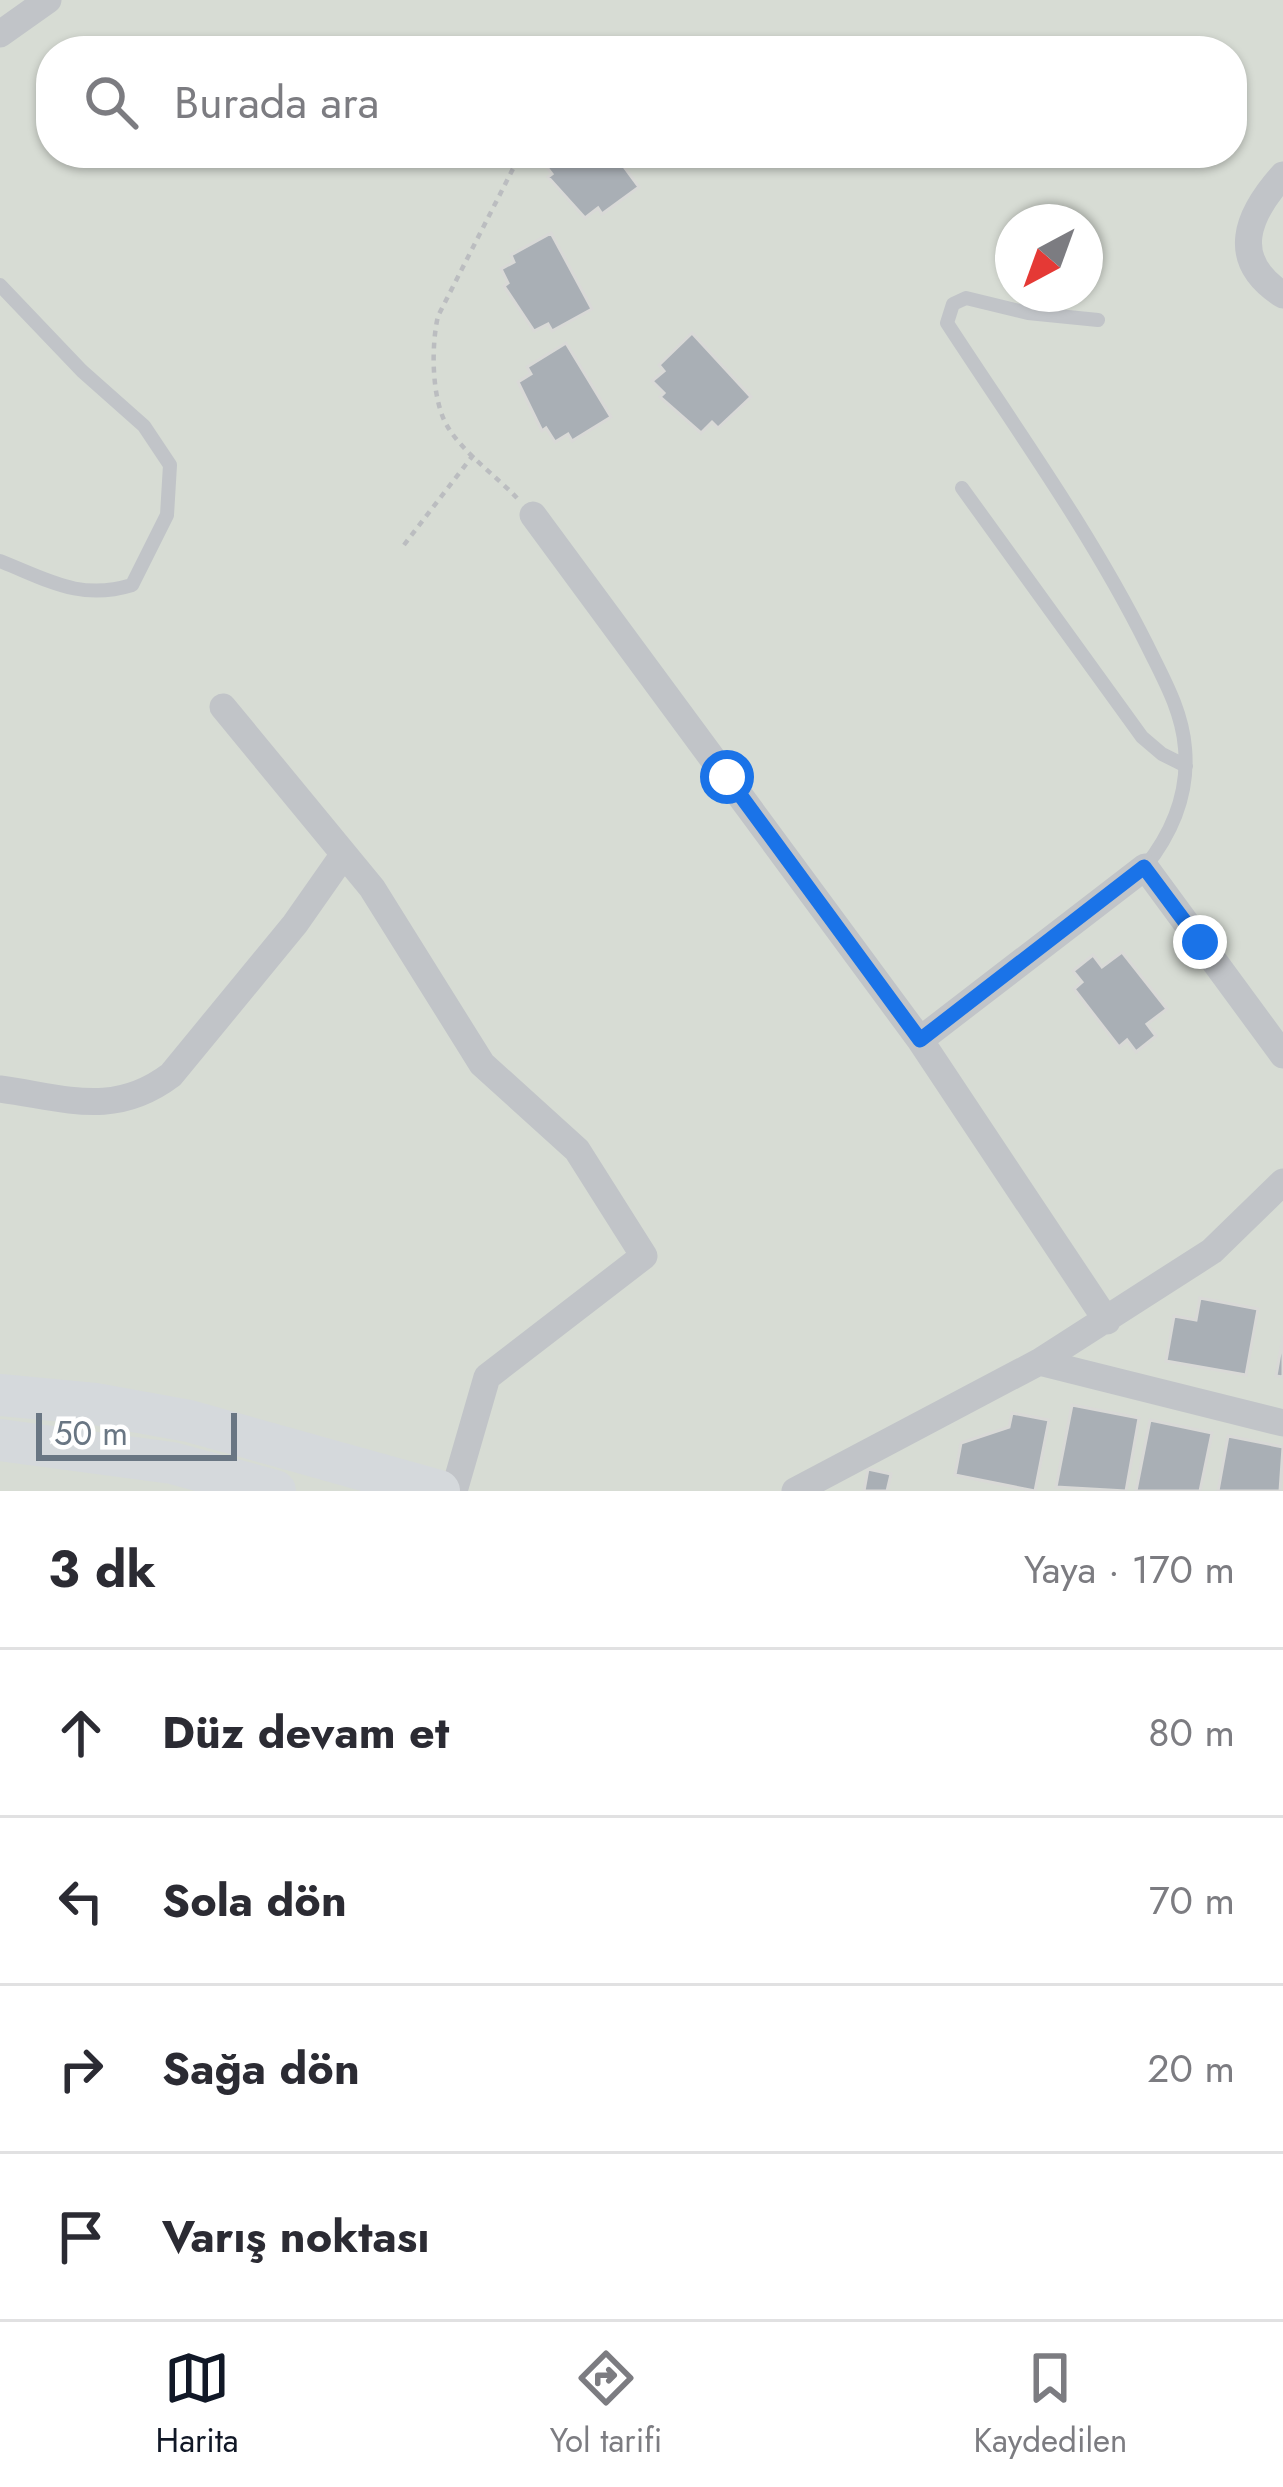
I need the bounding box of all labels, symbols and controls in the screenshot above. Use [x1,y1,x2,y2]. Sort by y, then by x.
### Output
search box [36,36,1247,168]
icon: search [78,69,144,135]
text: Burada ara [174,70,379,135]
north arrow [995,204,1103,312]
route start [700,750,754,804]
route end [1173,915,1227,969]
scale bar [36,1407,237,1460]
text: 50 m [54,1410,128,1457]
text: 3 dk [48,1532,156,1606]
text: Yaya · 170 m [1024,1541,1235,1598]
icon: ahead [48,1700,114,1766]
text: Düz devam et [162,1700,449,1765]
text: 80 m [1148,1704,1235,1761]
icon: left [48,1868,114,1934]
text: Sola dön [162,1868,347,1933]
text: 70 m [1149,1872,1235,1929]
icon: right [48,2036,114,2102]
text: Sağa dön [162,2036,360,2101]
text: 20 m [1147,2040,1235,2097]
icon: arrive [48,2204,114,2270]
text: Varış noktası [162,2204,430,2269]
tab: Harita [156,2345,239,2464]
tab: Yol tarifi [550,2345,662,2464]
tab: Kaydedilen [973,2345,1127,2464]

